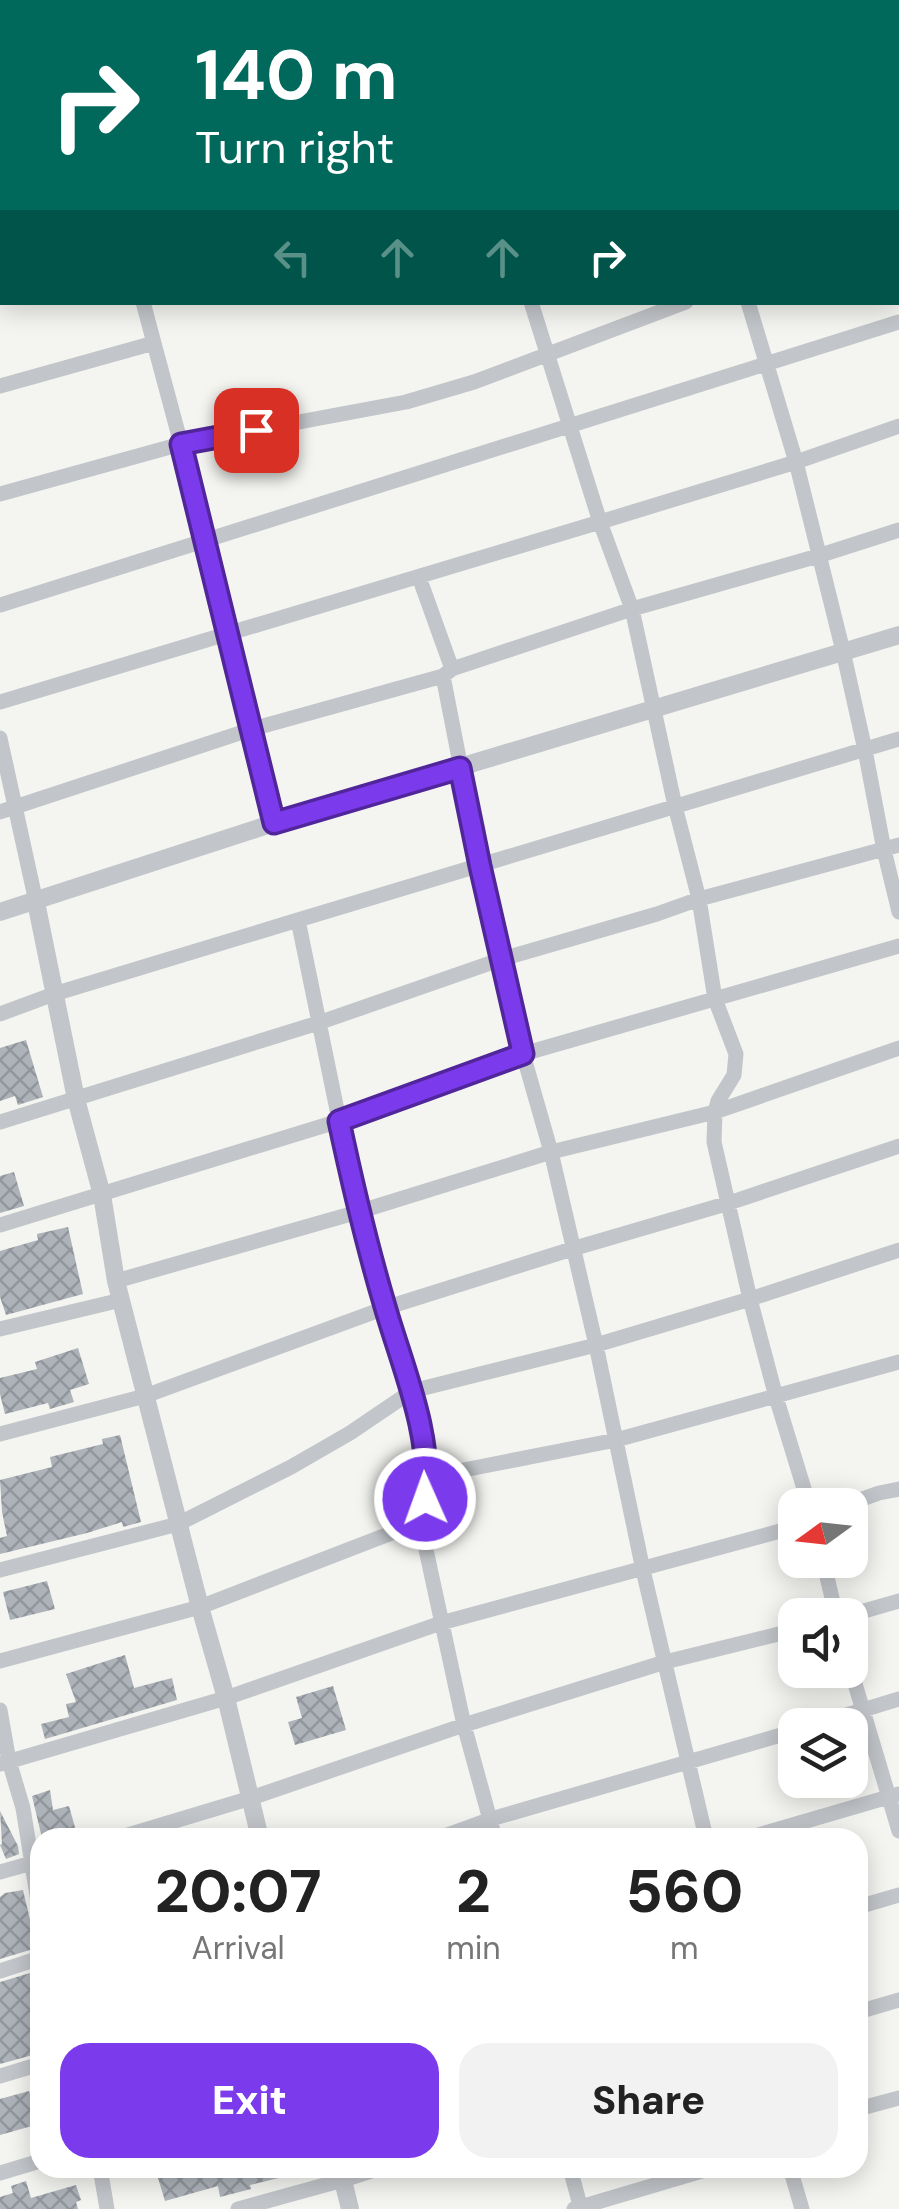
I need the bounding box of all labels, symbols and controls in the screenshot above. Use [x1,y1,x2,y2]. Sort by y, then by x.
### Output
text: 140 m [195,30,398,121]
icon: right [30,40,160,170]
text: Turn right [195,118,394,177]
icon: left [265,230,320,285]
icon: ahead [370,230,425,285]
icon: ahead [475,230,530,285]
icon: right [580,230,635,285]
pin [214,388,299,473]
icon: arrive [229,403,284,458]
position arrow [373,1447,477,1551]
north arrow [778,1488,868,1578]
map controls [778,1488,868,1798]
button: sound [778,1598,868,1688]
button: layers [778,1708,868,1798]
text: 20:07 [155,1852,321,1931]
text: 2 [456,1852,491,1931]
text: 560 [625,1852,743,1931]
text: Arrival [191,1927,285,1969]
text: min [446,1927,501,1969]
text: m [670,1927,699,1969]
button: Exit [60,2043,439,2158]
button: Share [459,2043,838,2158]

